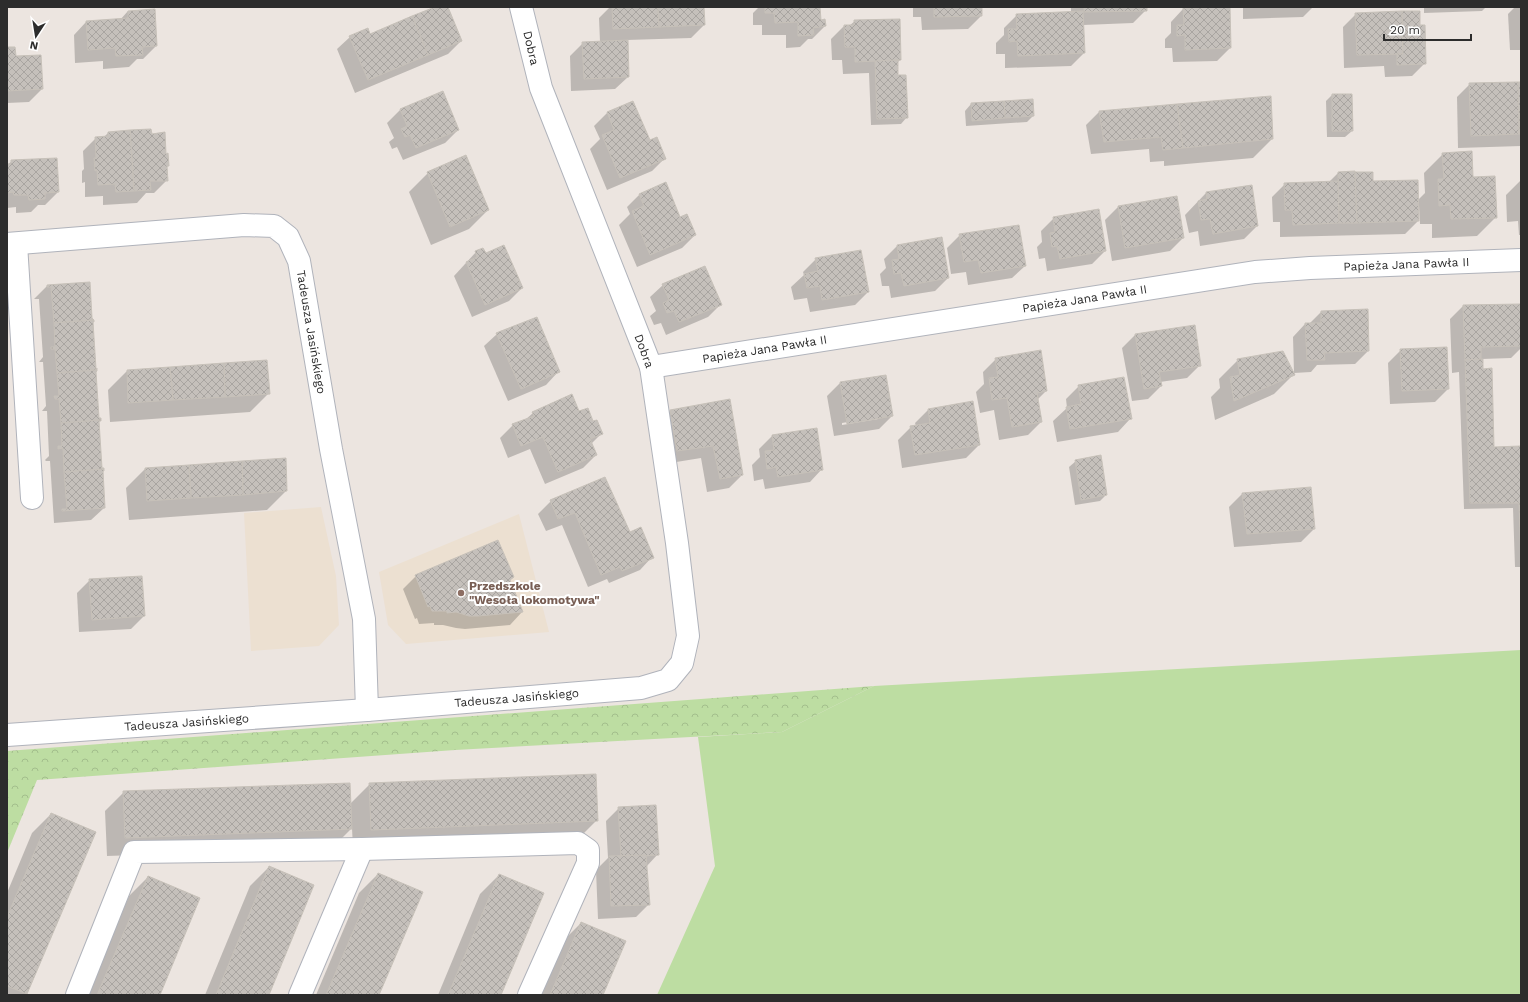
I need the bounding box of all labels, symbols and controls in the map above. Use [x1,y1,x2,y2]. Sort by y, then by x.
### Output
north arrow [16,16,56,56]
scale bar [1384,16,1471,42]
text: 20 m [1390,23,1420,37]
street label: Dobra [520,29,542,67]
text: N [29,38,39,52]
street label: Papieża Jana Pawła II [1343,255,1470,274]
street label: Tadeusza Jasińskiego [294,269,328,395]
street label: Papieża Jana Pawła II [1021,282,1148,316]
street label: Dobra [631,332,657,370]
street label: Papieża Jana Pawła II [701,332,828,366]
place label: Przedszkole "Wesoła lokomotywa" [469,579,600,607]
marker: Przedszkole "Wesoła lokomotywa" [456,588,466,598]
street label: Tadeusza Jasińskiego [454,686,580,710]
street label: Tadeusza Jasińskiego [124,711,249,734]

